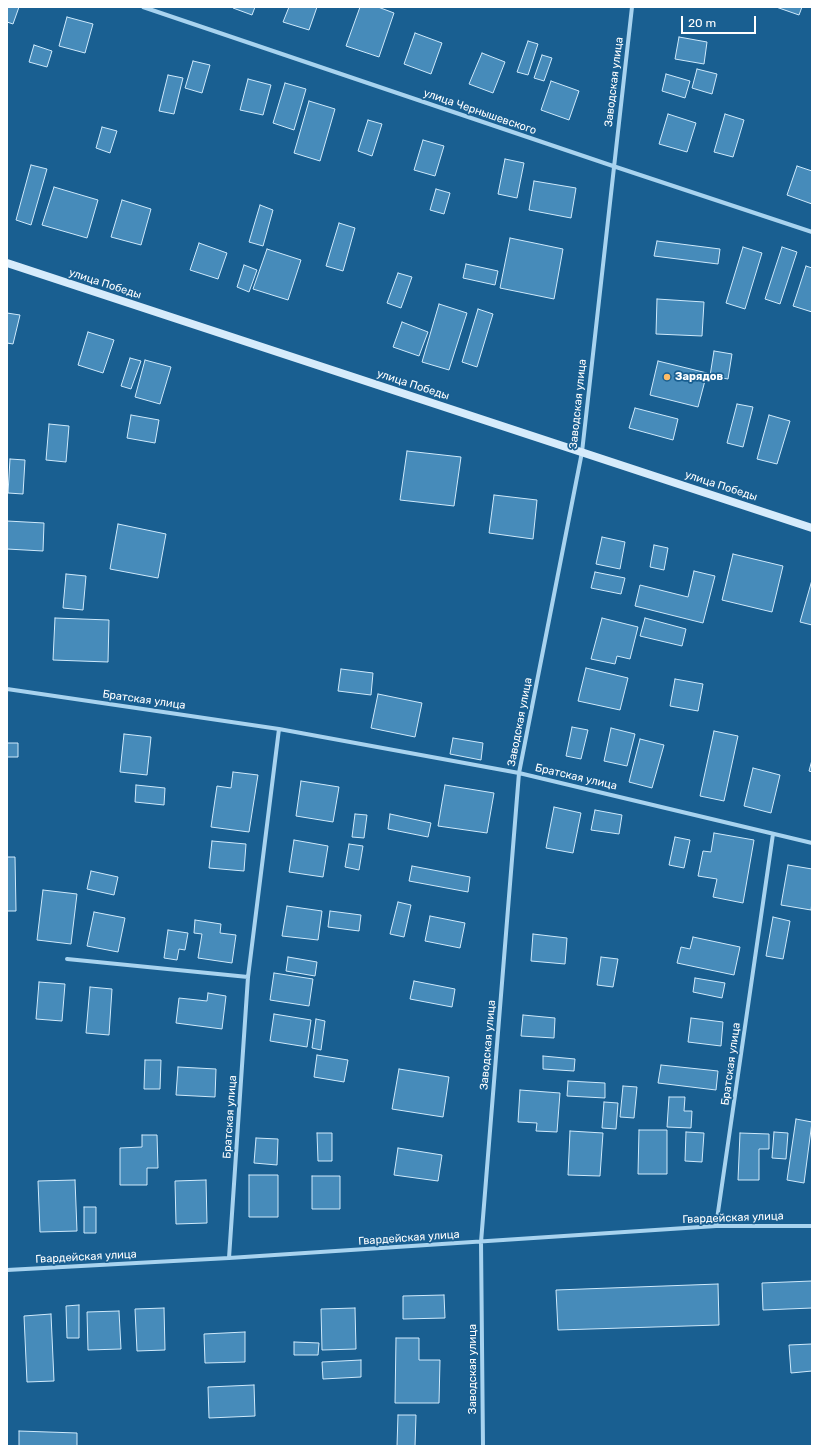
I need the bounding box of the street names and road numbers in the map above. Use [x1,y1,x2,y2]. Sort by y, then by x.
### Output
street label: Заводская улица [602,36,626,128]
street label: улица Чернышевского [422,86,538,138]
street label: улица Победы [67,266,143,302]
street label: Заводская улица [567,358,589,450]
street label: улица Победы [375,367,451,403]
street label: улица Победы [683,468,759,504]
street label: Заводская улица [505,676,535,768]
street label: Братская улица [102,688,186,712]
street label: Братская улица [534,761,618,793]
street label: Заводская улица [477,999,499,1091]
street label: Братская улица [719,1022,743,1106]
street label: Братская улица [220,1075,240,1159]
street label: Гвардейская улица [682,1210,784,1226]
street label: Гвардейская улица [358,1228,460,1248]
street label: Гвардейская улица [35,1248,137,1266]
street label: Заводская улица [466,1324,480,1414]

